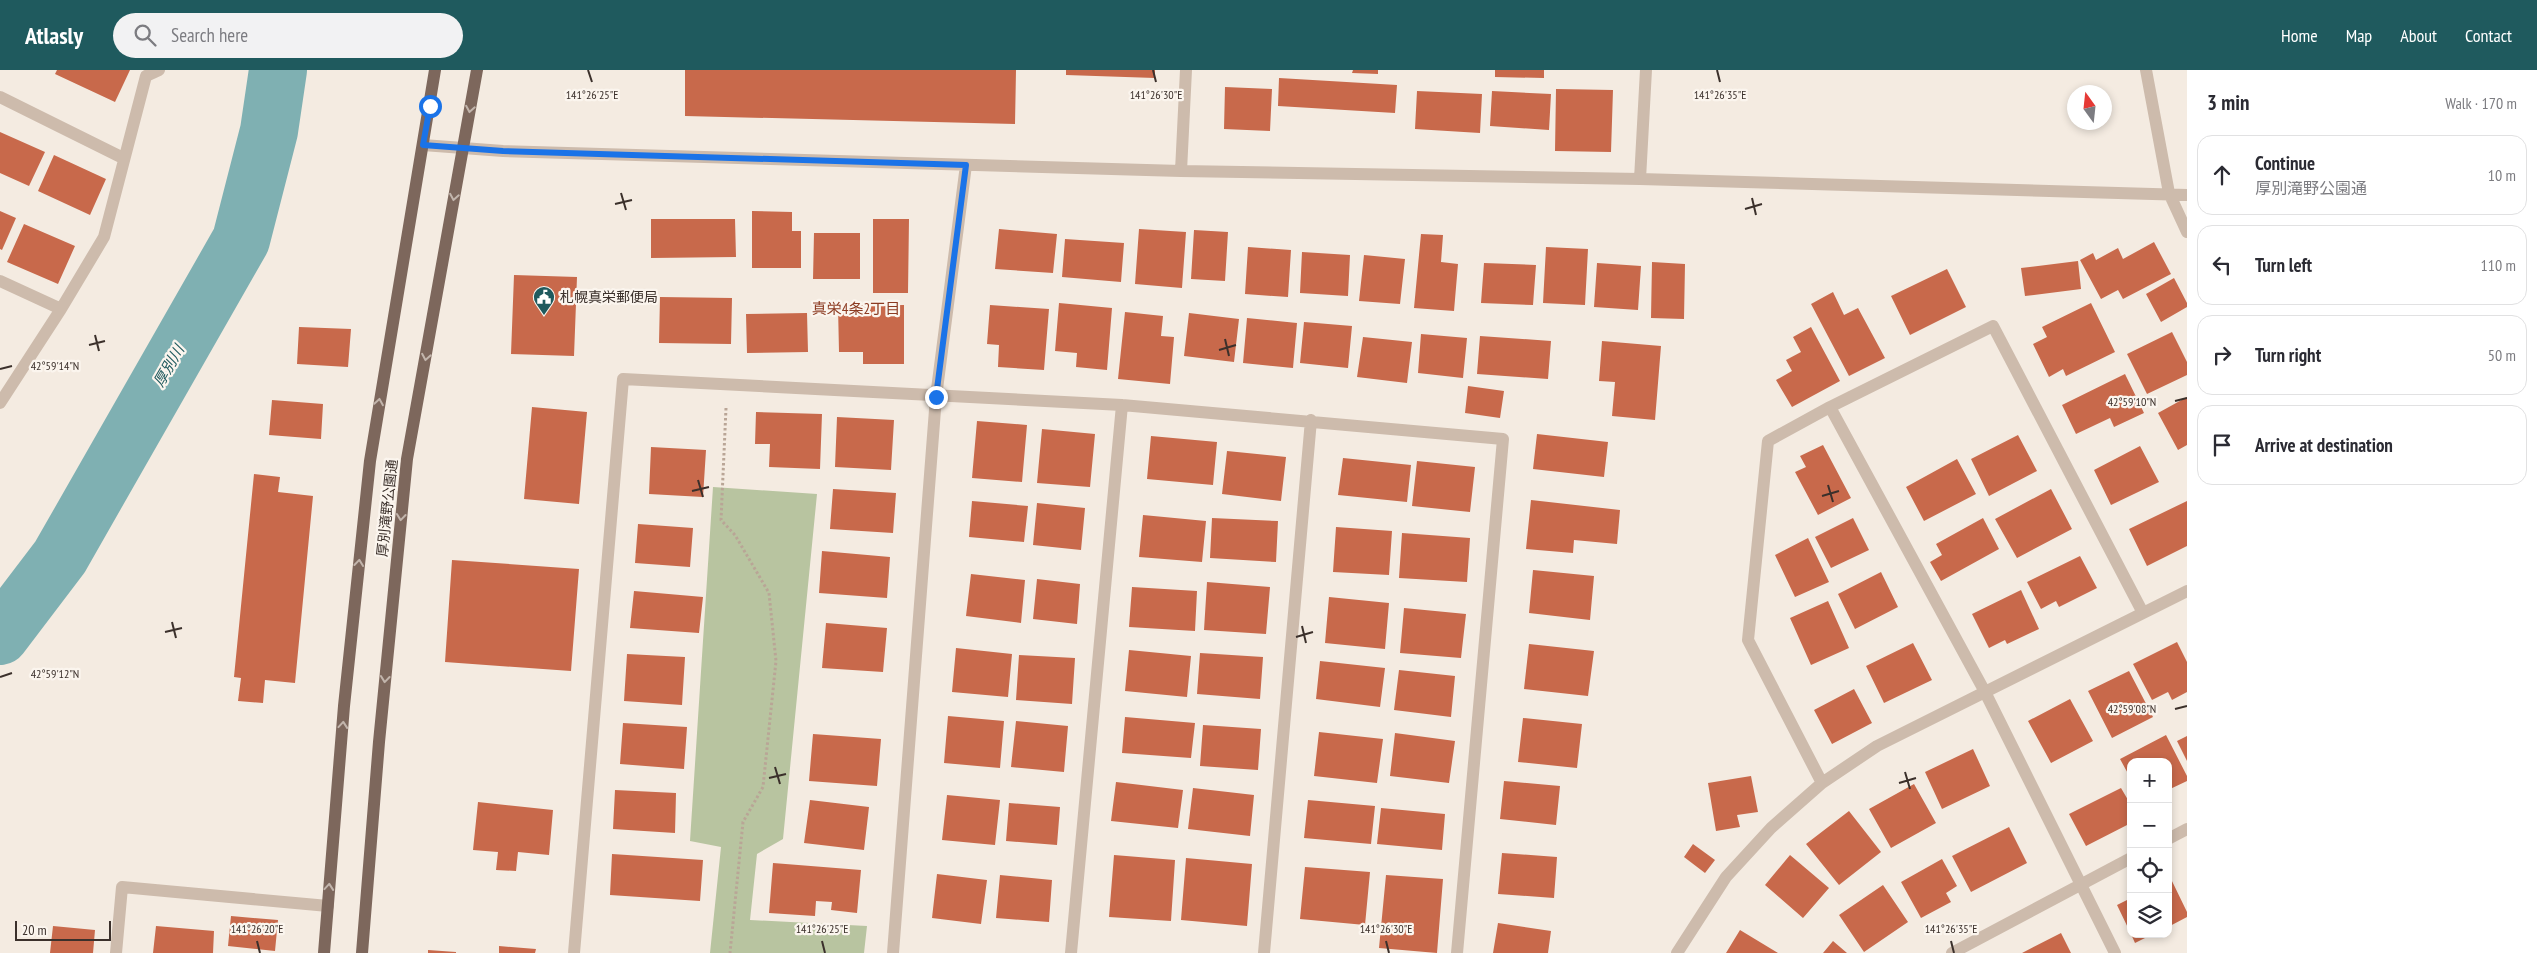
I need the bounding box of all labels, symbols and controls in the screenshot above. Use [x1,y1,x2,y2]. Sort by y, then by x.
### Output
search box [113,13,463,58]
text: Atlasly [25,20,83,51]
icon: search [131,21,159,49]
text: Search here [171,23,248,47]
text: Home [2281,24,2318,47]
text: Map [2346,24,2372,47]
text: About [2400,24,2437,47]
text: Contact [2465,24,2512,47]
north arrow [2067,85,2112,130]
text: 141°26'25"E [566,87,618,102]
text: 141°26'30"E [1130,87,1182,102]
text: 141°26'35"E [1694,87,1746,102]
text: 3 min [2207,89,2249,116]
text: Walk · 170 m [2445,93,2517,113]
route start [419,95,442,118]
one-way arrow [466,105,476,114]
text: Continue [2255,151,2315,175]
icon: ahead [2208,161,2236,189]
text: 10 m [2488,165,2516,185]
text: 厚別滝野公園通 [2255,178,2367,198]
one-way arrow [450,192,460,201]
icon: left [2208,251,2236,279]
text: Turn left [2255,253,2312,277]
text: 110 m [2481,255,2516,275]
public building icon: 札幌真栄郵便局 [532,285,556,316]
place label: 札幌真栄郵便局 [560,288,658,306]
district label: 真栄4条2丁目 [812,299,900,318]
water label: 厚別川 [149,340,189,390]
icon: right [2208,341,2236,369]
text: Turn right [2255,343,2321,367]
text: 50 m [2488,345,2516,365]
one-way arrow [421,352,431,361]
text: 42°59'14"N [31,358,79,373]
route end [925,386,948,409]
text: 42°59'10"N [2108,394,2156,409]
one-way arrow [373,398,384,406]
icon: arrive [2208,431,2236,459]
text: Arrive at destination [2255,433,2393,457]
street label: 厚別滝野公園通 [373,458,401,558]
one-way arrow [396,513,407,521]
one-way arrow [353,559,364,567]
text: 42°59'12"N [31,666,79,681]
one-way arrow [380,675,391,683]
text: 42°59'08"N [2108,701,2156,716]
one-way arrow [337,721,348,729]
map controls [2127,758,2172,938]
button: + [2127,758,2172,803]
button: − [2127,803,2172,848]
button: locate [2127,848,2172,893]
one-way arrow [324,883,335,891]
button: layers [2127,893,2172,938]
scale bar [15,918,111,941]
text: 20 m [22,921,47,939]
text: 141°26'20"E [231,921,283,936]
text: 141°26'25"E [796,921,848,936]
text: 141°26'30"E [1360,921,1412,936]
text: 141°26'35"E [1925,921,1977,936]

